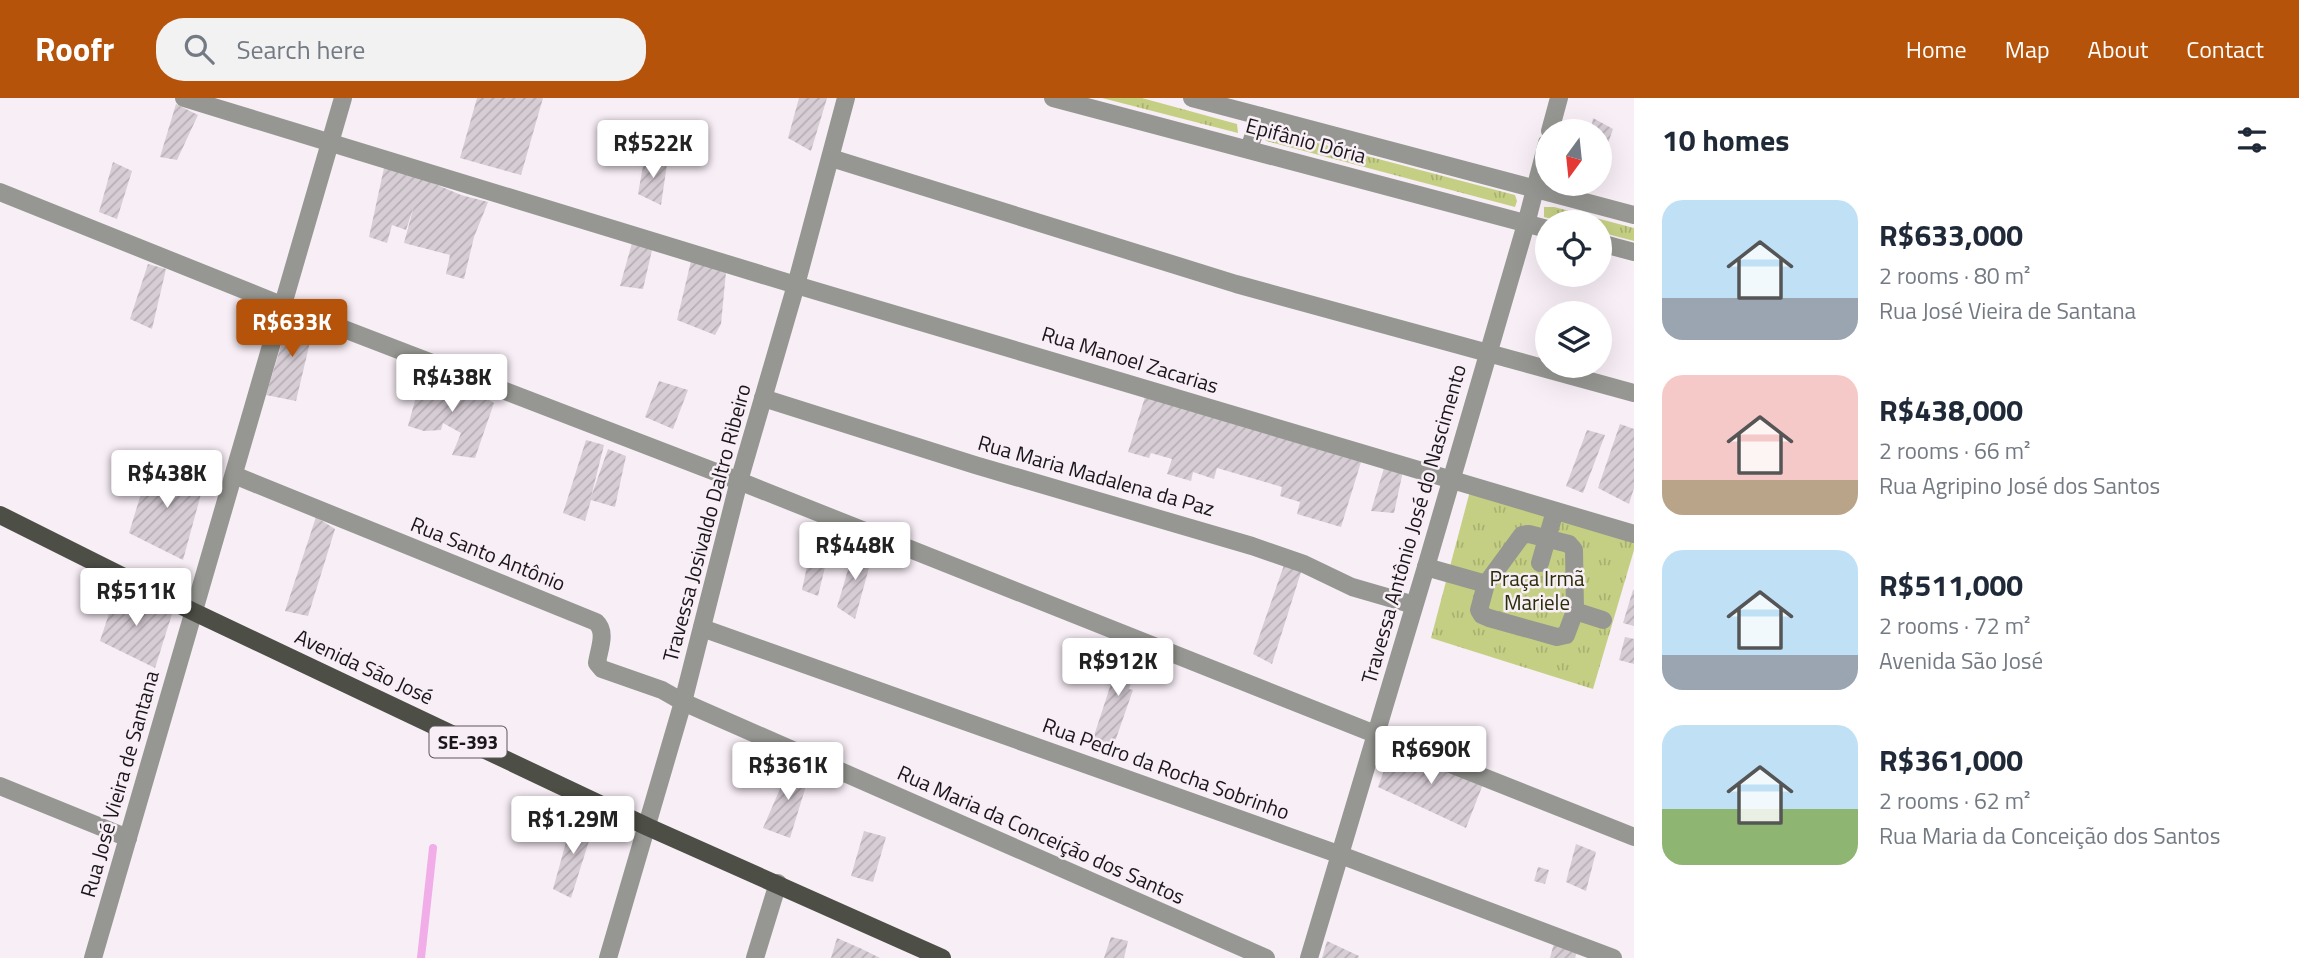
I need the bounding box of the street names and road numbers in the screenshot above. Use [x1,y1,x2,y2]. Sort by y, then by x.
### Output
street label: Epifânio Dória [1243,109,1370,172]
street label: Rua Manoel Zacarias [1038,317,1223,401]
street label: Travessa Antônio José do Nascimento [1352,360,1474,687]
street label: Travessa Josivaldo Daltro Ribeiro [653,380,759,665]
street label: Rua Maria Madalena da Paz [974,426,1218,524]
street label: Rua Santo Antônio [406,507,571,599]
street label: Avenida São José [290,620,439,712]
street label: Rua José Vieira de Santana [71,666,167,901]
street label: Rua Pedro da Rocha Sobrinho [1038,708,1294,828]
road number: SE-393 [430,726,506,758]
street label: Rua Maria da Conceição dos Santos [893,756,1190,912]

